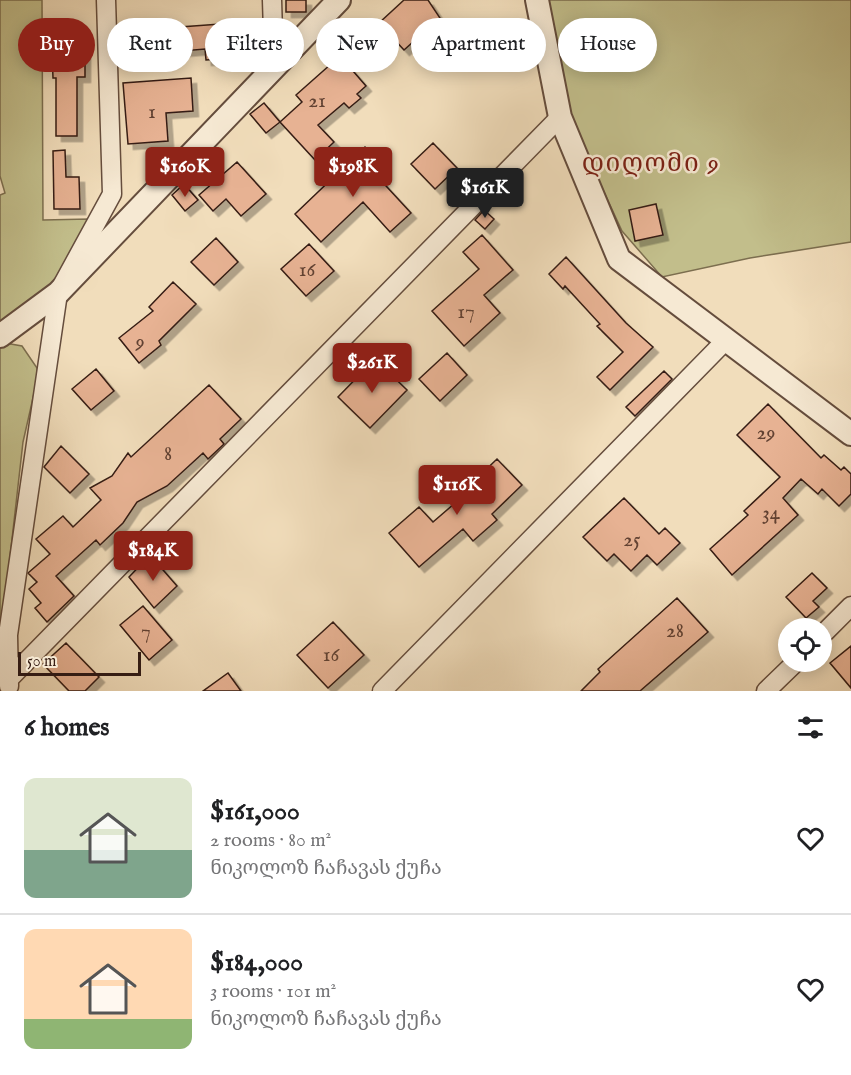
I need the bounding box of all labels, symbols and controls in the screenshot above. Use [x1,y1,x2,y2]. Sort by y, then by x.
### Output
chip: Buy [18,18,95,72]
chip: Rent [107,18,193,72]
chip: Filters [205,18,304,72]
chip: New [316,18,399,72]
chip: Apartment [411,18,546,72]
chip: House [558,18,657,72]
house number: 21 [308,88,326,115]
house number: 1 [148,99,156,126]
pin: $160K [143,147,227,198]
pin: $198K [311,147,395,198]
district label: დიღომი 9 [582,147,720,180]
text: $160K [159,154,211,179]
text: $198K [328,154,378,179]
pin: $161K [443,168,527,219]
text: $161K [461,175,509,200]
house number: 16 [299,257,316,284]
house number: 17 [457,299,475,326]
house number: 9 [134,329,145,356]
pin: $261K [330,343,414,394]
text: $261K [347,350,397,375]
house number: 29 [756,420,776,447]
house number: 8 [164,441,172,468]
pin: $116K [415,465,499,516]
text: $116K [433,472,481,497]
house number: 34 [762,500,781,527]
house number: 25 [623,527,641,554]
pin: $184K [111,531,195,582]
text: $184K [128,538,178,563]
house number: 28 [666,618,684,645]
map controls [778,618,832,672]
button: locate [778,618,832,672]
house number: 7 [141,619,151,646]
house number: 16 [323,642,340,669]
scale bar [18,649,141,676]
text: 50 m [27,652,56,672]
text: 6 homes [24,711,109,744]
icon: filters [794,711,827,744]
text: $161,000 [210,795,300,828]
icon: home [72,802,144,874]
icon: heart [794,822,827,855]
text: 2 rooms · 80 m² [210,828,331,853]
text: ნიკოლოზ ჩაჩავას ქუჩა [210,856,442,881]
text: $184,000 [210,946,303,979]
icon: home [72,953,144,1025]
icon: heart [794,973,827,1006]
text: 3 rooms · 101 m² [210,979,336,1004]
text: ნიკოლოზ ჩაჩავას ქუჩა [210,1007,442,1032]

